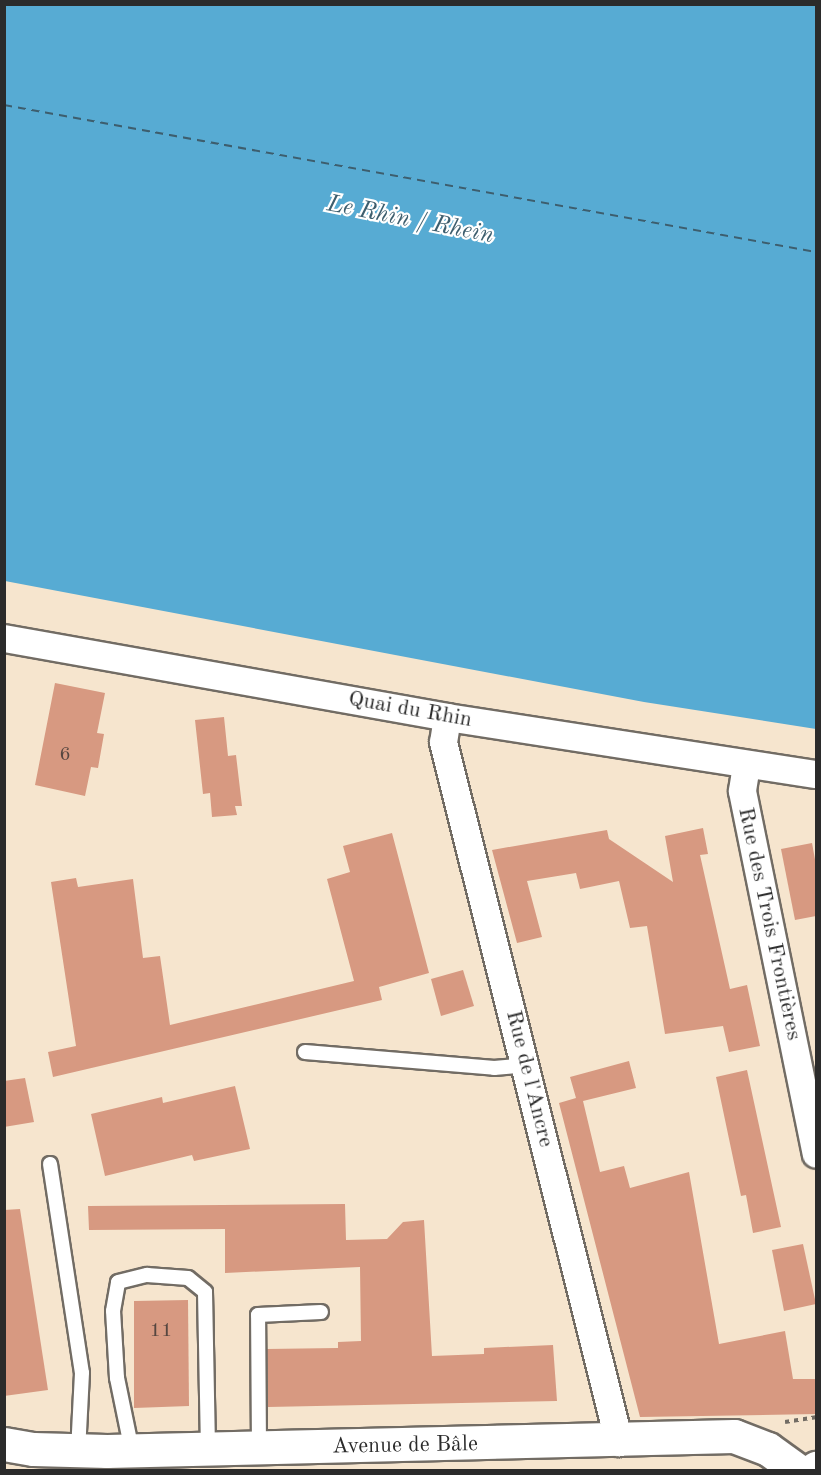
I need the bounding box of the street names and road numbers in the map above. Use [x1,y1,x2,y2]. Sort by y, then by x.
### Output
street label: Quai du Rhin [346,686,474,734]
street label: Rue des Trois Frontières [731,805,807,1043]
street label: Rue de l'Ancre [499,1008,559,1150]
street label: Avenue de Bâle [332,1432,478,1460]

